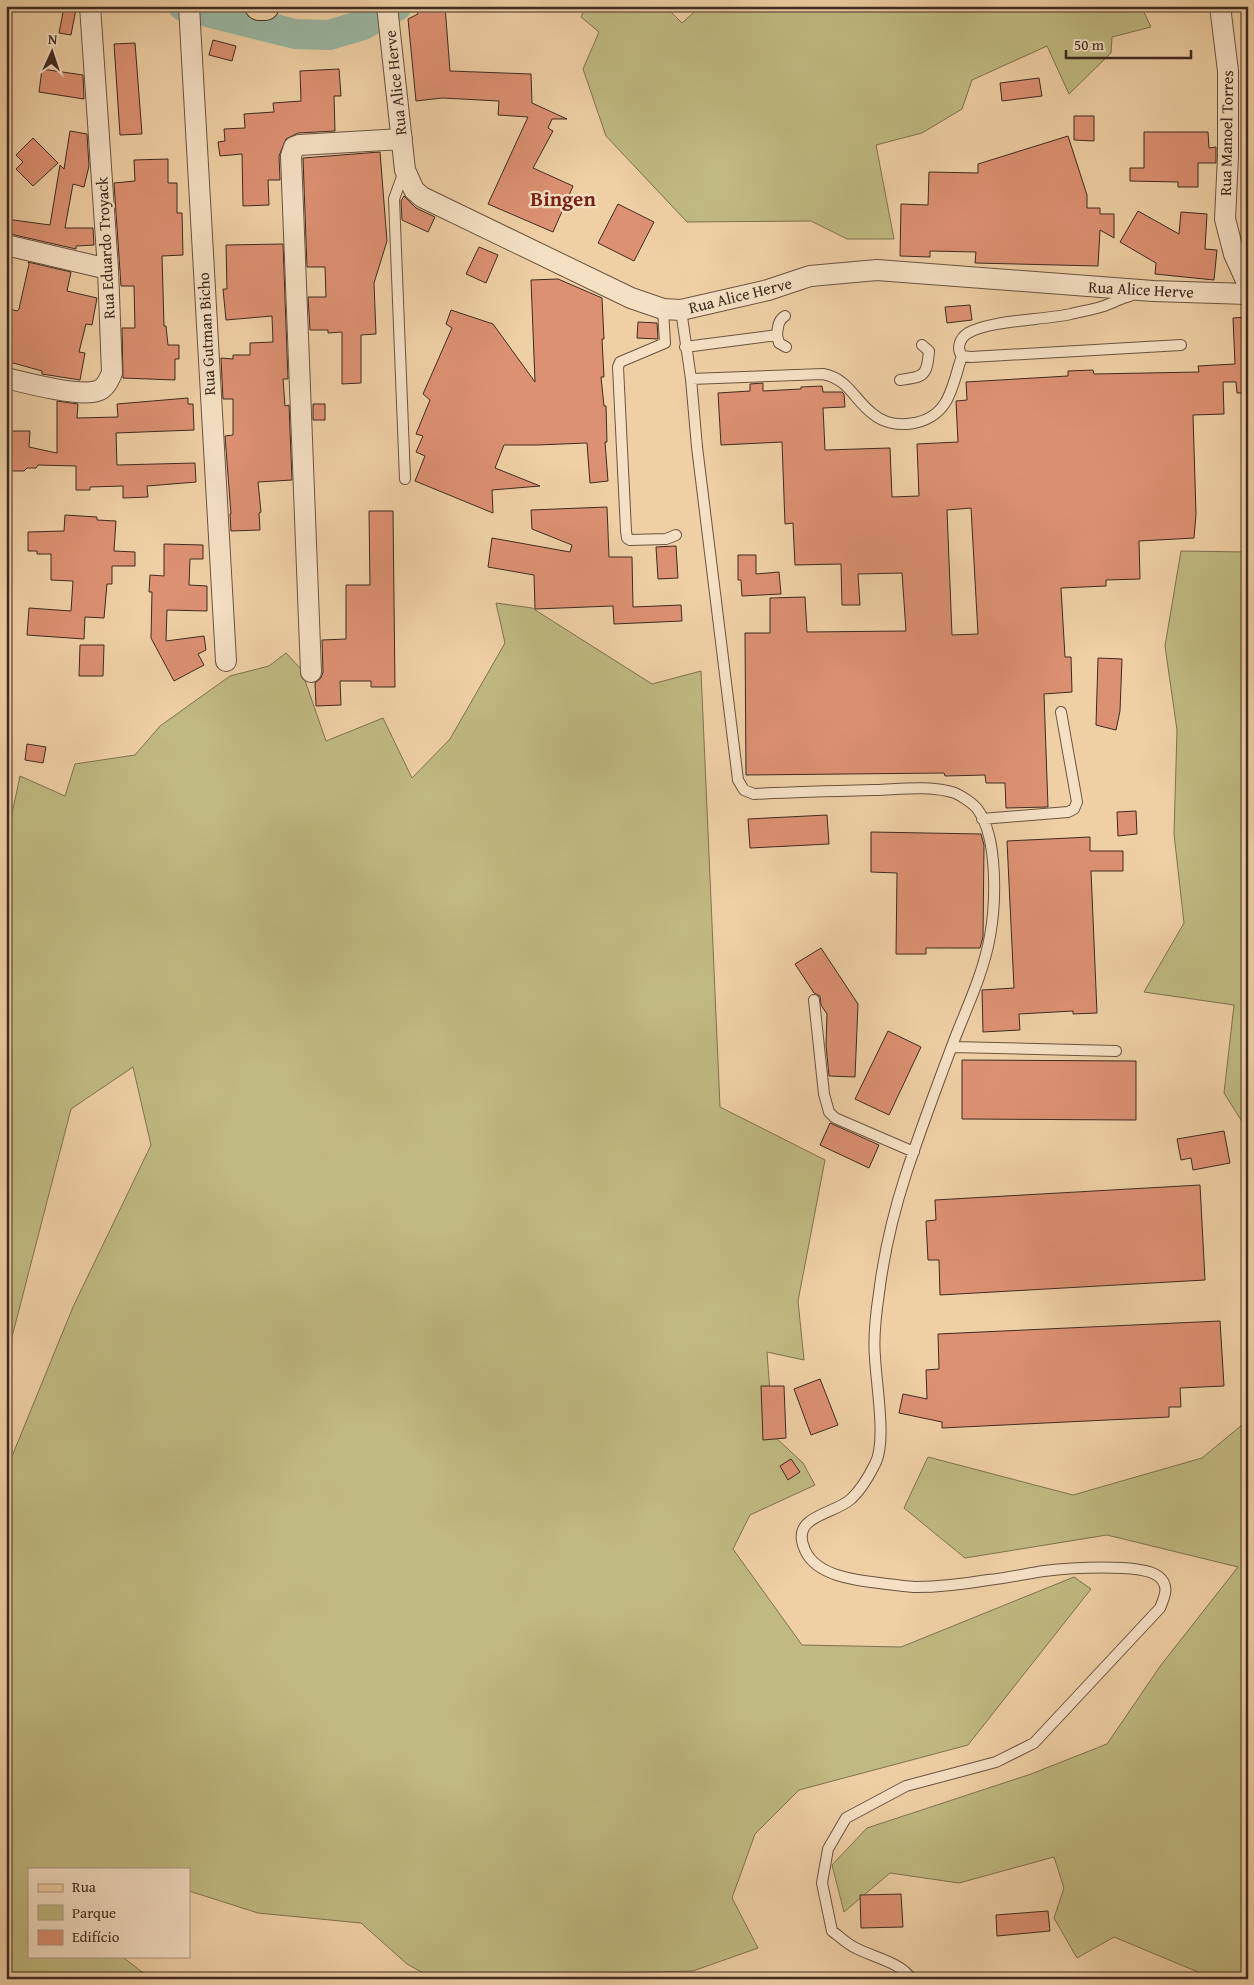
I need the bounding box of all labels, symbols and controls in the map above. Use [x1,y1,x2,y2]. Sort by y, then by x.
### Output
north arrow [28,28,78,78]
scale bar [1066,28,1192,60]
text: N [47,29,59,49]
street label: Rua Alice Herve [378,29,412,137]
text: 50 m [1074,34,1105,55]
street label: Rua Manoel Torres [1213,70,1239,196]
street label: Rua Eduardo Troyack [89,175,121,320]
district label: Bingen [530,183,596,214]
street label: Rua Alice Herve [686,271,794,319]
street label: Rua Gutman Bicho [191,272,221,396]
street label: Rua Alice Herve [1088,274,1194,304]
legend [28,1868,190,1958]
text: Rua [72,1876,96,1897]
text: Parque [72,1902,116,1923]
text: Edifício [72,1926,120,1947]

